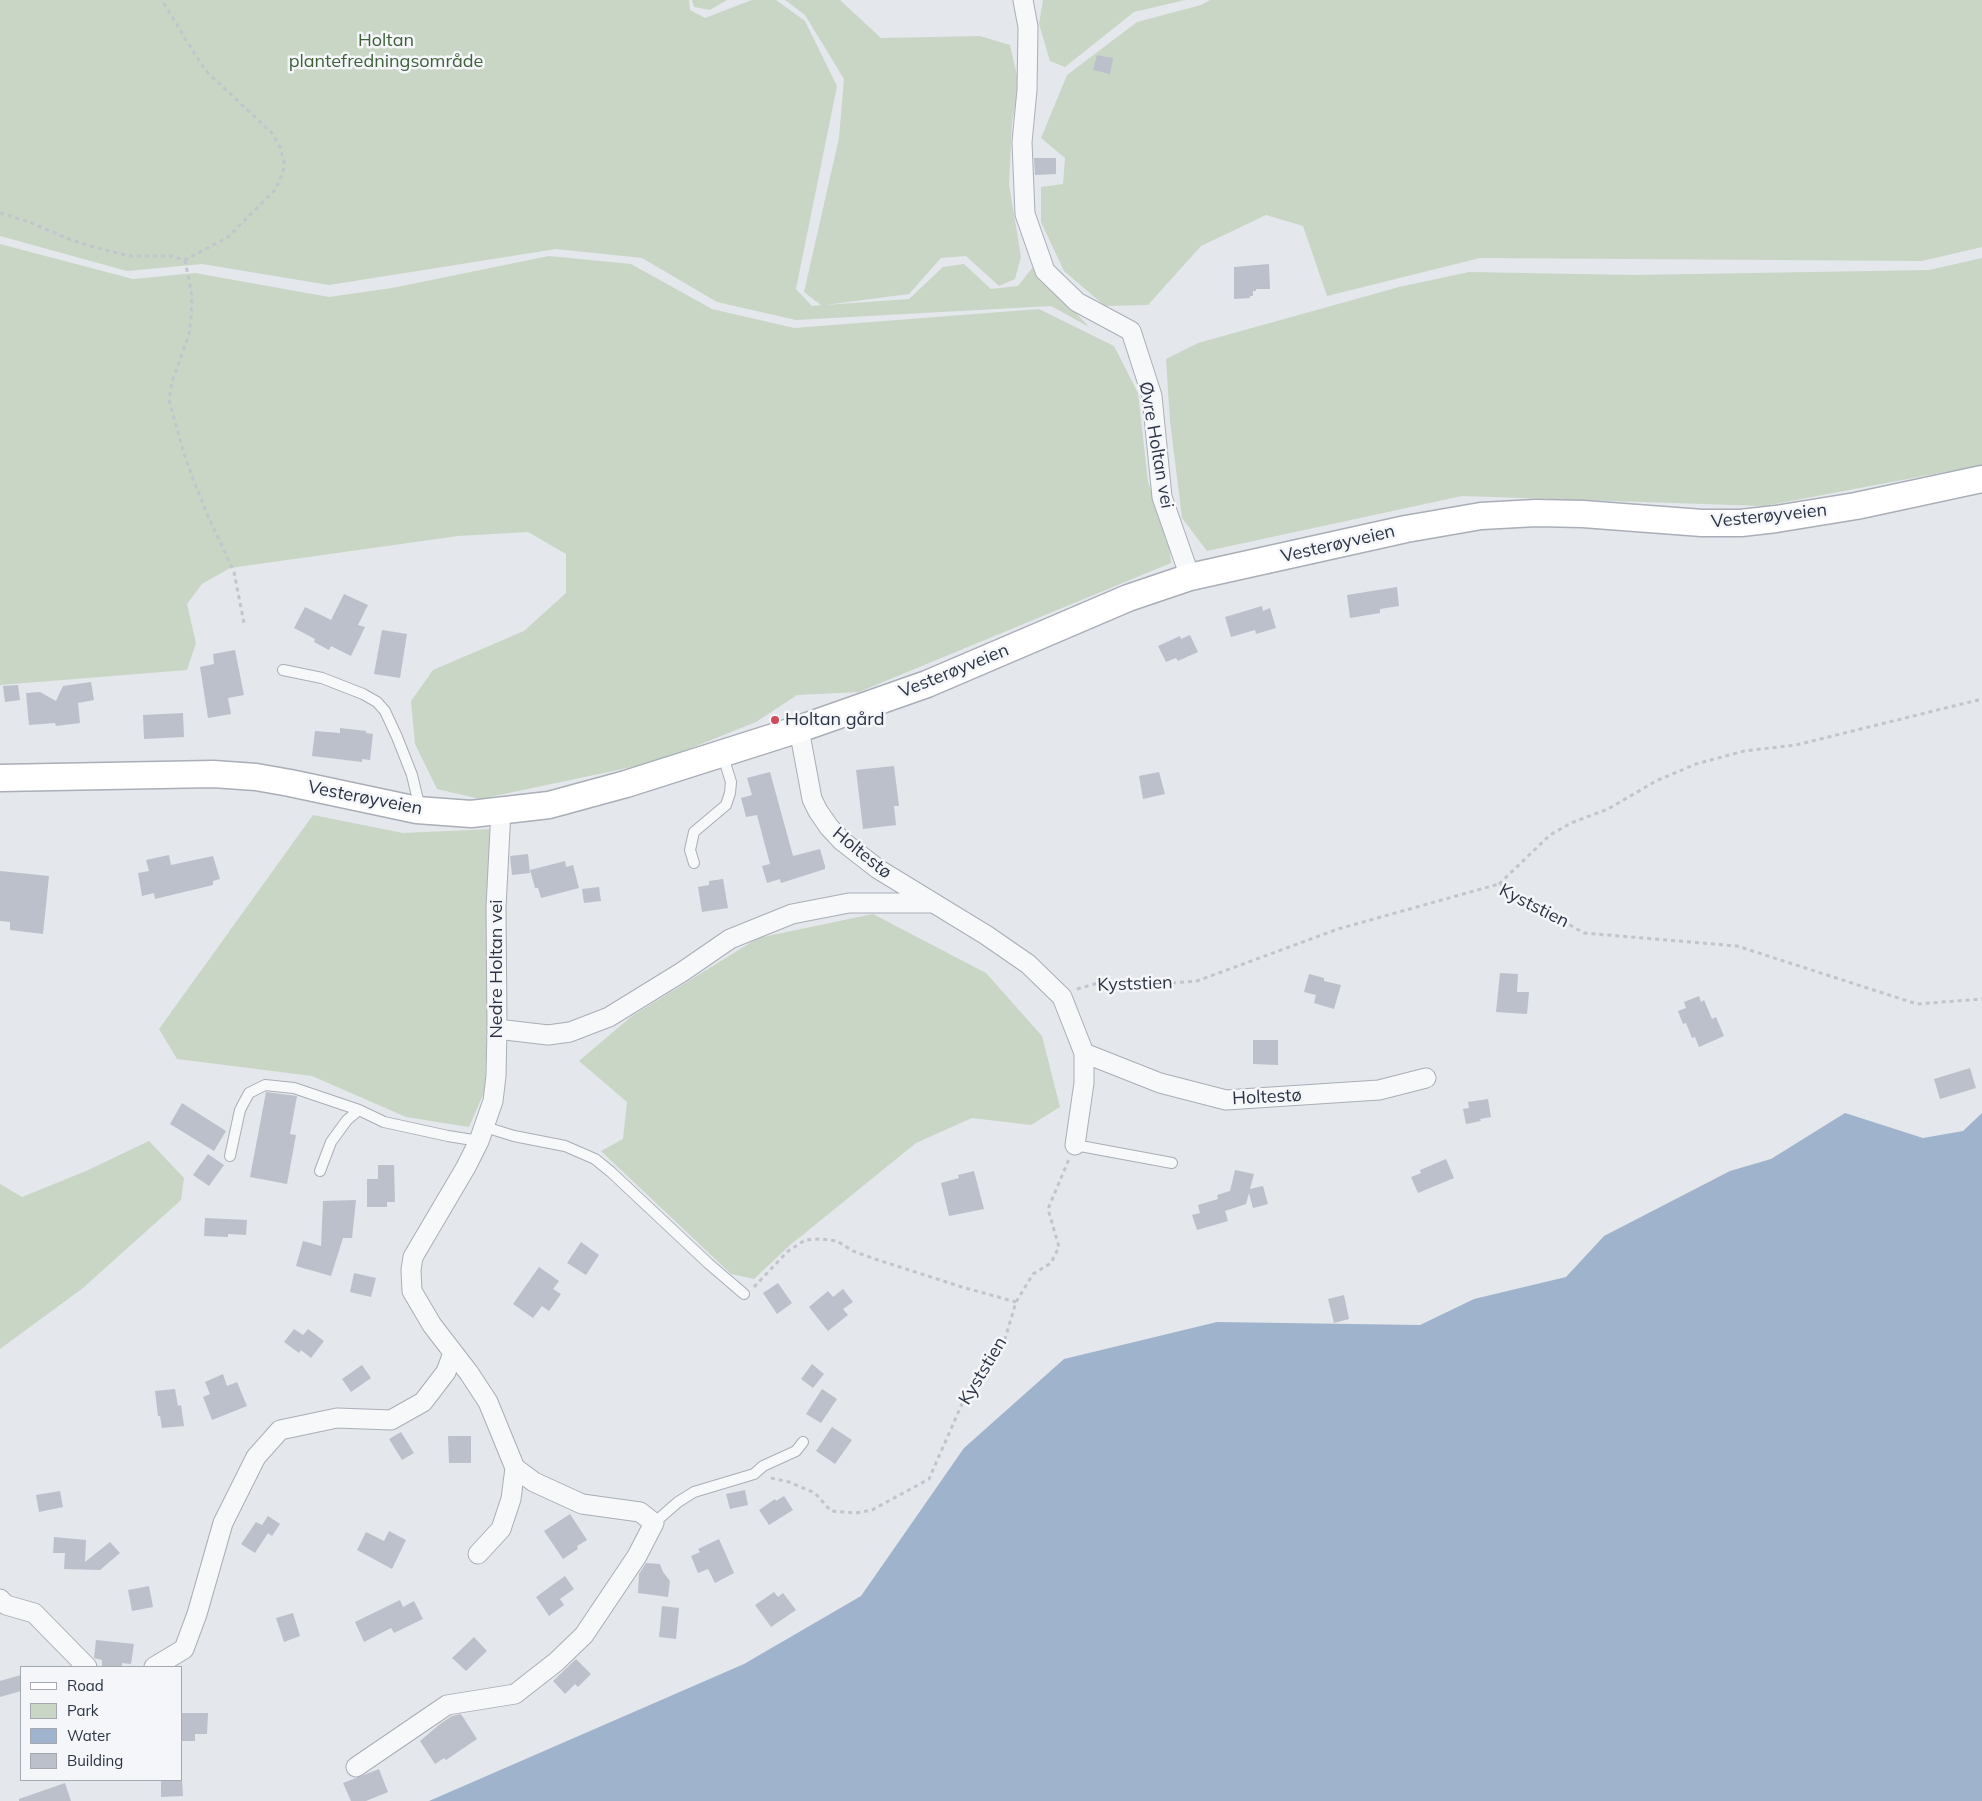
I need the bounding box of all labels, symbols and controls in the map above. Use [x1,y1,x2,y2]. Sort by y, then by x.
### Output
park label: Holtan plantefredningsområde [289,30,483,72]
street label: Øvre Holtan vei [1134,380,1178,510]
street label: Vesterøyveien [1710,499,1828,533]
street label: Vesterøyveien [1279,520,1397,568]
street label: Vesterøyveien [896,639,1012,703]
place label: Holtan gård [785,709,885,731]
marker: Holtan gård [769,714,781,726]
street label: Vesterøyveien [306,776,424,820]
street label: Holtestø [828,823,896,883]
street label: Kyststien [1496,879,1572,933]
street label: Nedre Holtan vei [486,899,508,1039]
street label: Kyststien [1097,972,1173,996]
street label: Holtestø [1232,1084,1302,1110]
street label: Kyststien [954,1333,1012,1409]
legend [20,1666,182,1781]
text: Road [67,1676,104,1695]
text: Park [67,1701,99,1720]
text: Water [67,1726,111,1745]
text: Building [67,1751,123,1770]

